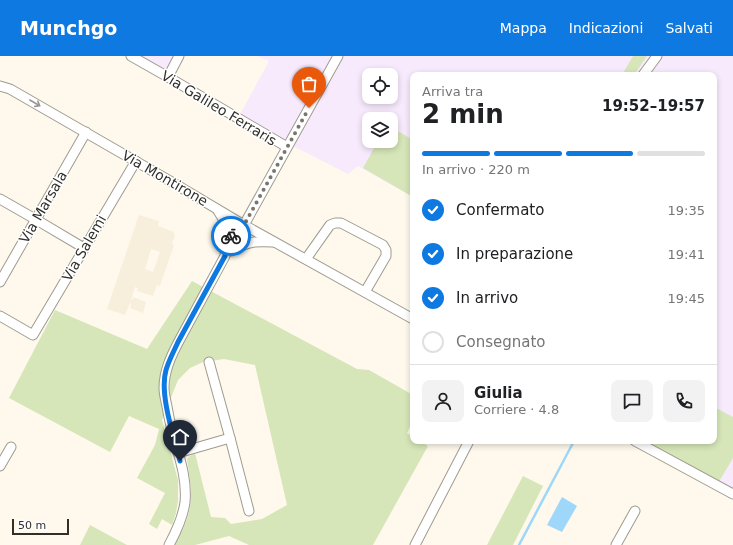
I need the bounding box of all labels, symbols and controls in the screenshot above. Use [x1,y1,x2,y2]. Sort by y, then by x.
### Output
text: Munchgo [20,17,117,39]
text: Mappa [500,20,547,36]
text: Indicazioni [569,20,643,36]
text: Salvati [665,20,713,36]
street label: Via Galileo Ferraris [158,67,280,149]
pin [292,67,326,108]
map controls [362,68,398,148]
button: locate [362,68,398,104]
icon: bag [298,73,320,95]
text: Arriva tra [422,84,483,99]
text: 19:52–19:57 [602,97,705,115]
text: 2 min [422,99,504,129]
one-way arrow [29,100,41,108]
button: layers [362,112,398,148]
street label: Via Montirone [119,147,211,209]
text: In arrivo · 220 m [422,162,530,177]
street label: Via Marsala [16,168,70,246]
icon: check [422,199,444,221]
text: Confermato [456,201,544,219]
text: 19:35 [668,203,705,218]
street label: Via Salemi [59,212,109,284]
courier [211,216,251,256]
icon: bike [220,225,242,247]
icon: check [422,243,444,265]
text: In preparazione [456,245,573,263]
text: 19:41 [668,247,705,262]
icon: check [422,287,444,309]
text: In arrivo [456,289,518,307]
text: 19:45 [668,291,705,306]
text: Consegnato [456,333,545,351]
button: person [422,380,464,422]
button: chat [611,380,653,422]
button: phone [663,380,705,422]
text: Giulia [474,384,523,402]
text: Corriere · 4.8 [474,402,559,417]
pin [163,420,197,461]
icon: home [169,426,191,448]
scale bar [12,517,69,536]
text: 50 m [18,519,46,532]

